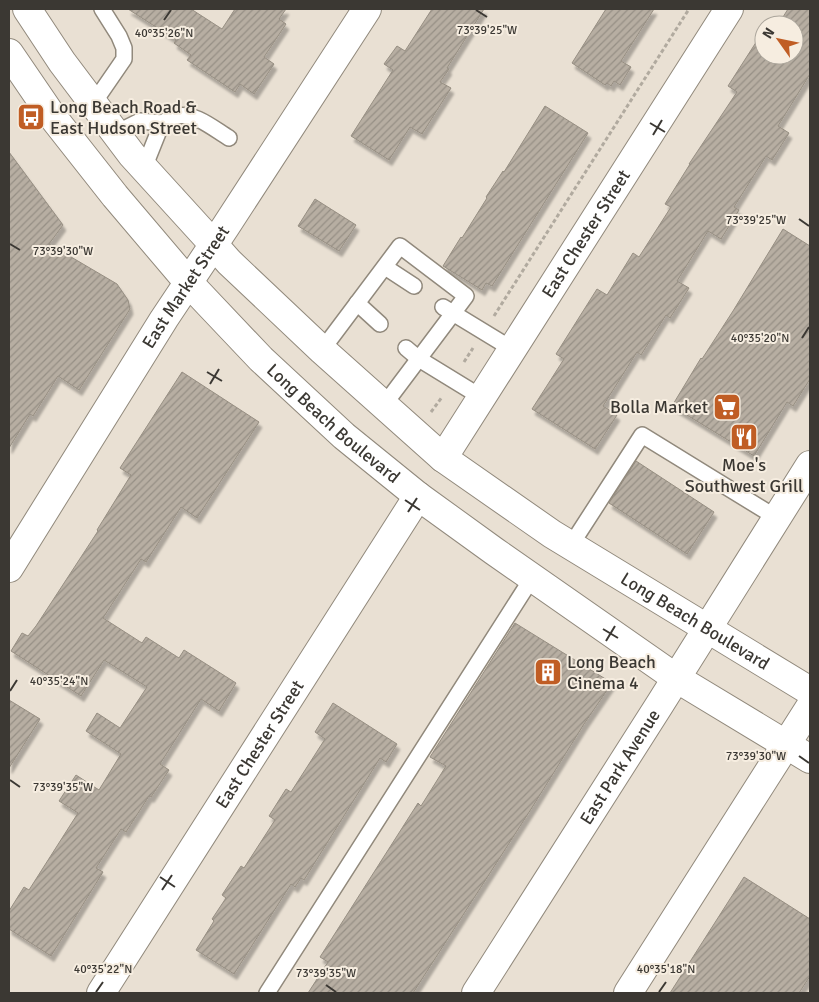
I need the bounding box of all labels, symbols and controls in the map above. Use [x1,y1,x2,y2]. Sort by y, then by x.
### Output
north arrow [754,15,804,65]
text: 73°39'25"W [457,23,517,38]
text: N [759,24,778,42]
text: 40°35'26"N [135,26,193,41]
place label: Long Beach Road & East Hudson Street [50,96,197,139]
bus stop icon: Long Beach Road & East Hudson Street [16,102,46,132]
street label: East Chester Street [537,165,635,302]
text: 73°39'25"W [726,213,786,228]
street label: East Market Street [137,221,234,352]
text: 73°39'30"W [33,244,93,259]
text: 40°35'20"N [731,331,789,346]
street label: Long Beach Boulevard [262,359,404,488]
supermarket icon: Bolla Market [712,392,742,422]
place label: Bolla Market [610,396,708,418]
restaurant icon: Moe's Southwest Grill [729,422,759,452]
place label: Moe's Southwest Grill [685,454,803,497]
street label: Long Beach Boulevard [617,567,774,675]
place label: Long Beach Cinema 4 [567,651,656,694]
building icon: Long Beach Cinema 4 [533,657,563,687]
text: 40°35'24"N [30,674,88,689]
street label: East Chester Street [211,676,309,812]
street label: East Park Avenue [575,705,665,829]
text: 73°39'30"W [726,749,786,764]
text: 73°39'35"W [33,780,93,795]
text: 40°35'22"N [74,962,132,977]
text: 40°35'18"N [637,962,695,977]
text: 73°39'35"W [296,966,356,981]

